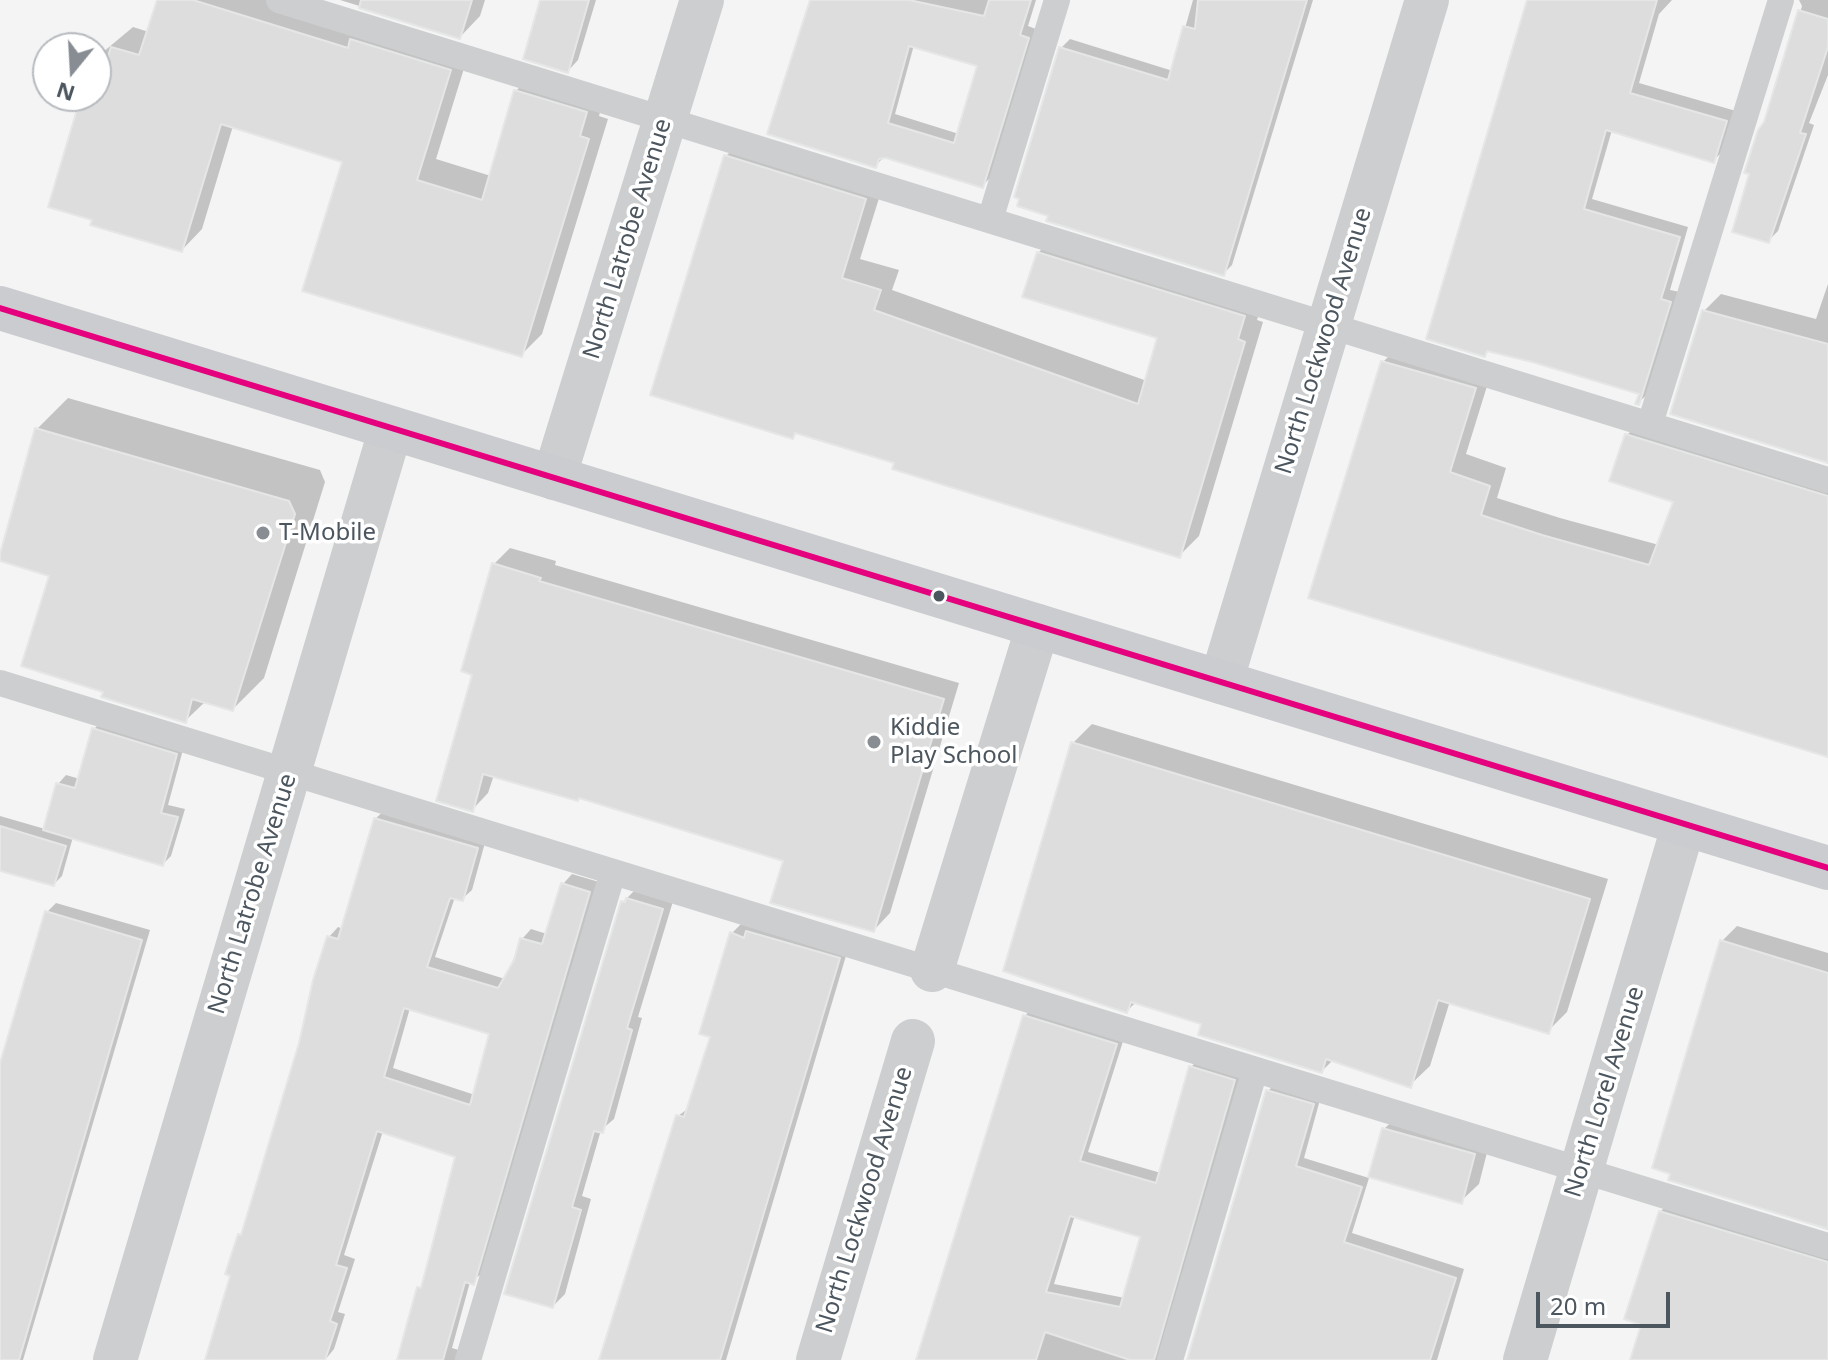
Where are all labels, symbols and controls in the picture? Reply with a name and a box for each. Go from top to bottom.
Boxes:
north arrow [32,32,112,112]
text: N [52,76,78,110]
street label: North Latrobe Avenue [578,115,678,363]
street label: North Lockwood Avenue [1270,204,1378,478]
place label: T-Mobile [279,519,376,547]
marker: T-Mobile [254,524,272,542]
unlabelled marker [931,588,947,604]
place label: Kiddie Play School [890,714,1017,770]
marker: Kiddie Play School [865,733,883,751]
street label: North Latrobe Avenue [203,770,303,1018]
street label: North Lorel Avenue [1559,983,1651,1201]
street label: North Lockwood Avenue [811,1063,919,1337]
scale bar [1540,1276,1674,1326]
text: 20 m [1550,1289,1606,1322]

